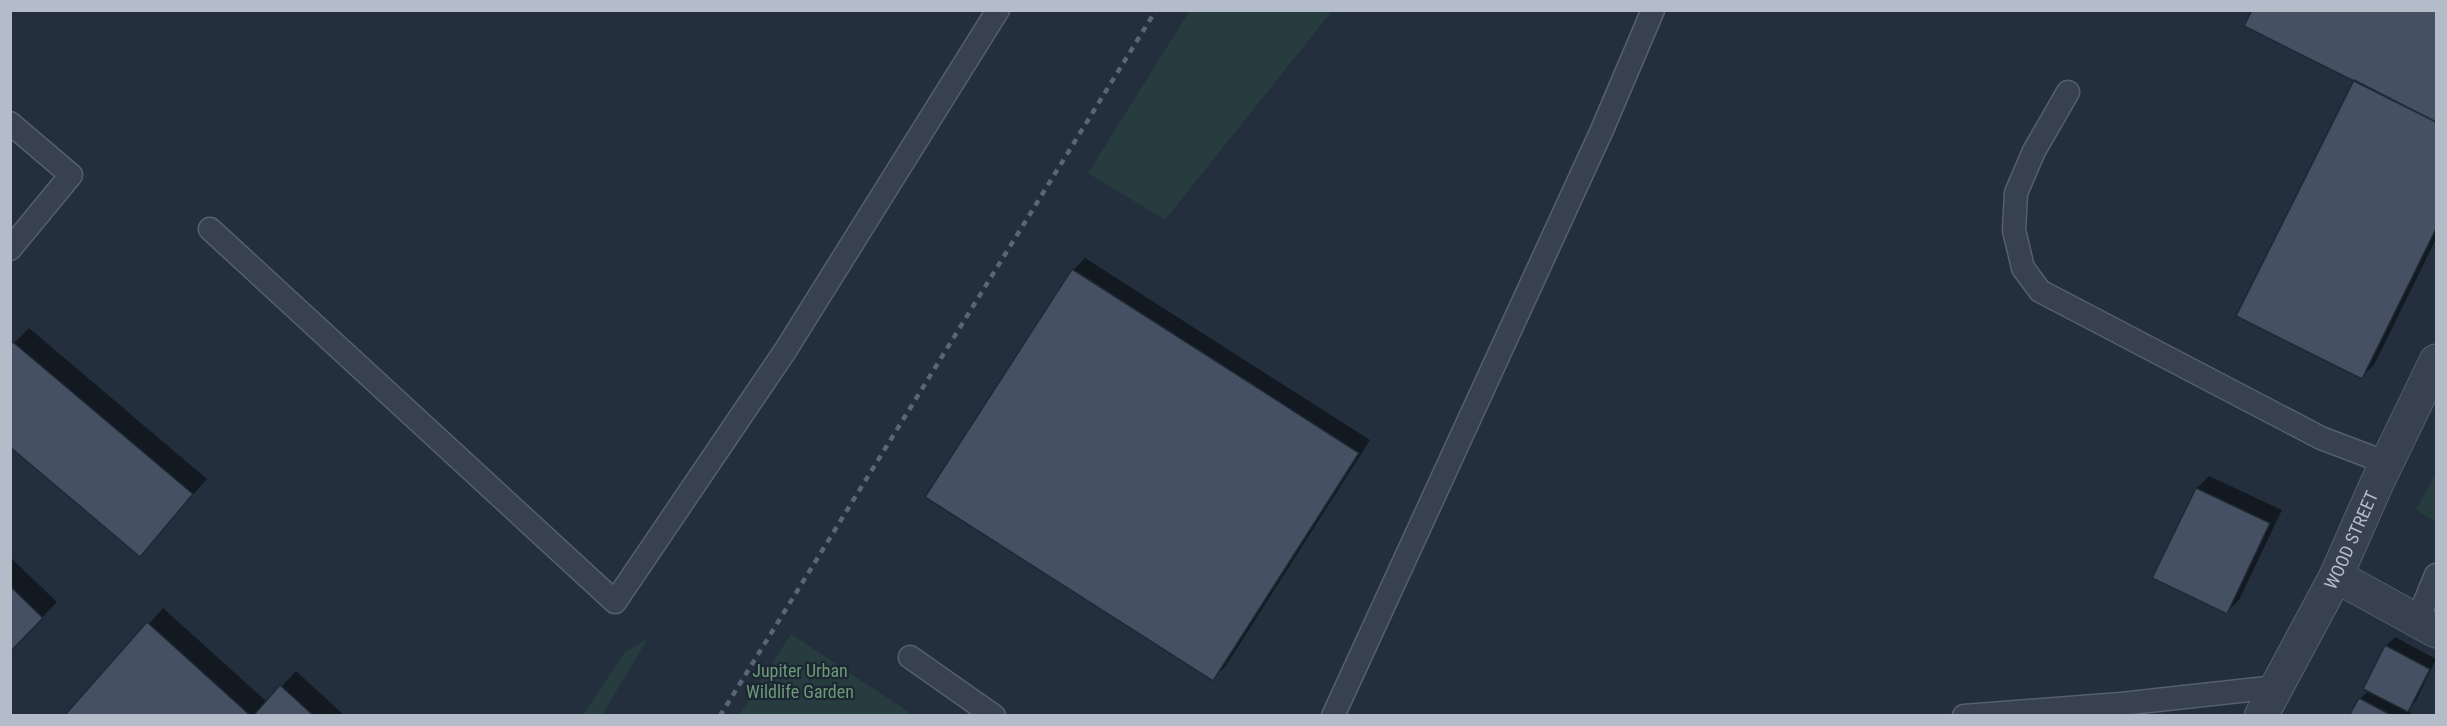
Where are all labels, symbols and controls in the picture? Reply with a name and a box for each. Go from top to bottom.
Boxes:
street label: WOOD STREET [2320,487,2382,593]
park label: Jupiter Urban Wildlife Garden [746,660,854,702]

